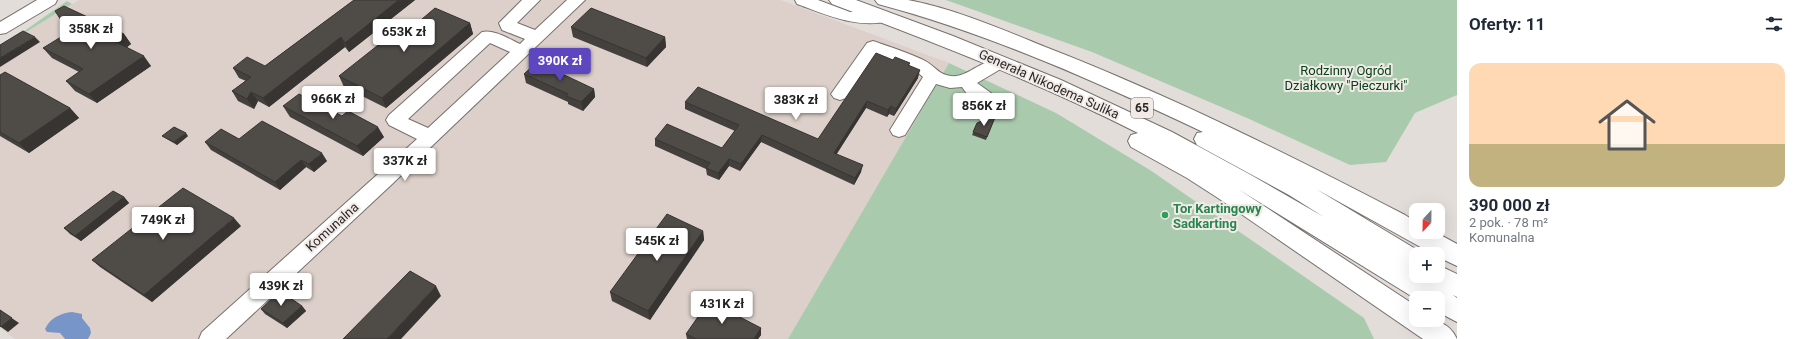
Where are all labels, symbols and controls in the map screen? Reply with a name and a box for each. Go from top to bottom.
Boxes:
icon: filters [1763,13,1785,35]
text: Oferty: 11 [1469,14,1545,34]
pin: 358K zł [54,16,128,50]
pin: 653K zł [367,19,441,53]
text: 358K zł [69,21,113,36]
text: 653K zł [382,24,426,39]
street label: Generała Nikodema Sulika [976,46,1122,122]
pin: 390K zł [523,48,597,82]
text: 390K zł [538,53,582,68]
park label: Rodzinny Ogród Działkowy "Pieczurki" [1284,63,1408,93]
pin: 966K zł [296,86,370,120]
pin: 383K zł [759,87,833,121]
icon: home [1591,89,1663,161]
text: 966K zł [311,91,355,106]
text: 383K zł [774,92,818,107]
pin: 856K zł [947,93,1021,127]
text: 856K zł [962,98,1006,113]
road number: 65 [1131,98,1153,118]
pin: 337K zł [368,148,442,182]
text: 337K zł [383,153,427,168]
text: 390 000 zł [1469,195,1550,215]
street label: Komunalna [303,199,361,255]
place label: Tor Kartingowy Sadkarting [1173,201,1262,231]
north arrow [1409,203,1445,239]
map controls [1409,203,1445,327]
pin: 749K zł [126,207,200,241]
marker: Tor Kartingowy Sadkarting [1160,210,1170,220]
text: 749K zł [141,212,185,227]
text: 2 pok. · 78 m² [1469,215,1548,230]
pin: 545K zł [620,228,694,262]
text: Komunalna [1469,230,1535,245]
text: 545K zł [635,233,679,248]
button: + [1409,247,1445,283]
pin: 439K zł [244,273,318,307]
text: 439K zł [259,278,303,293]
pin: 431K zł [685,291,759,325]
button: − [1409,291,1445,327]
text: 431K zł [700,296,744,311]

